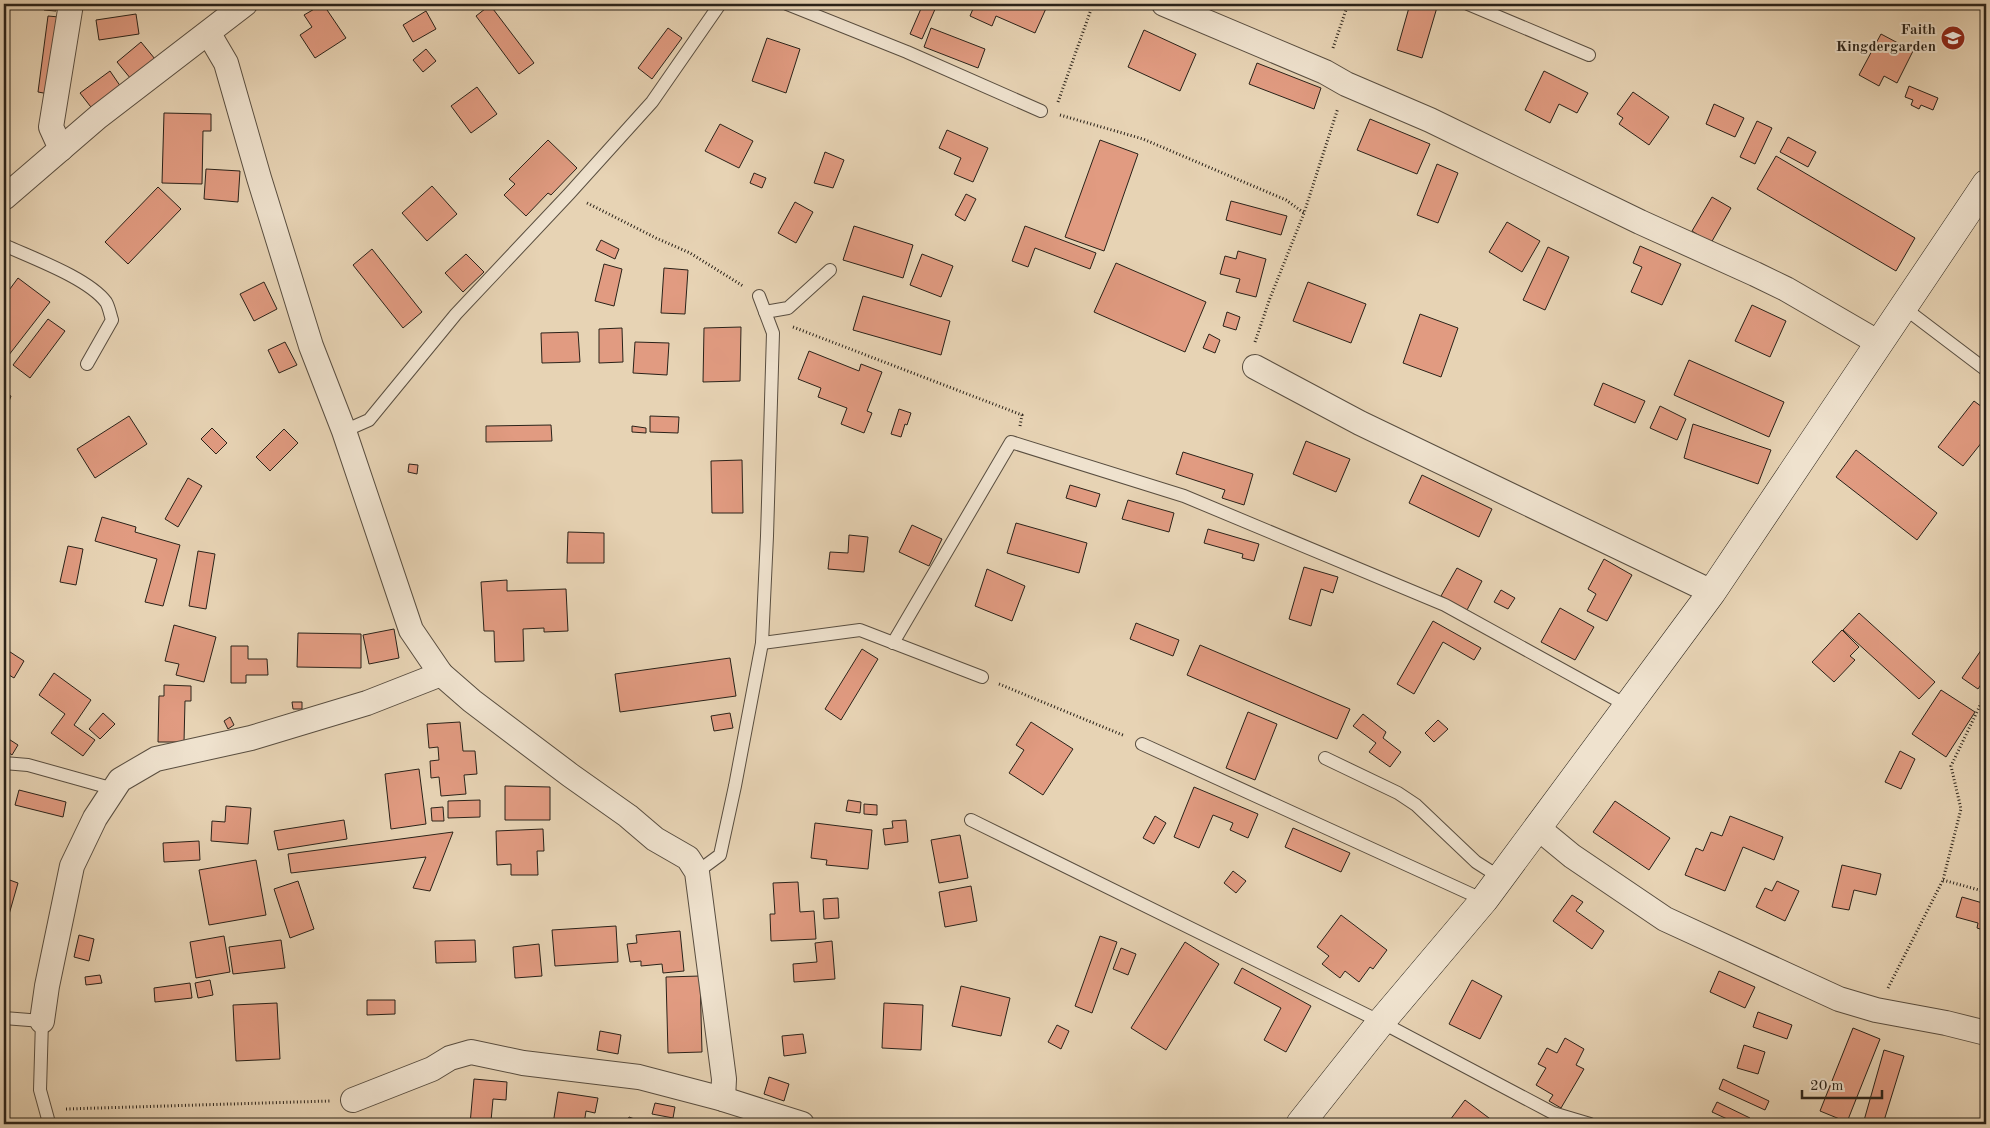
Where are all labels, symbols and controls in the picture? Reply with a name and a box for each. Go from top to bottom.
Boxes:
place label: Faith Kingdergarden [1836,23,1936,55]
school or university icon: Faith Kingdergarden [1940,25,1966,51]
scale bar [1802,1068,1882,1100]
text: 20 m [1810,1079,1844,1094]

